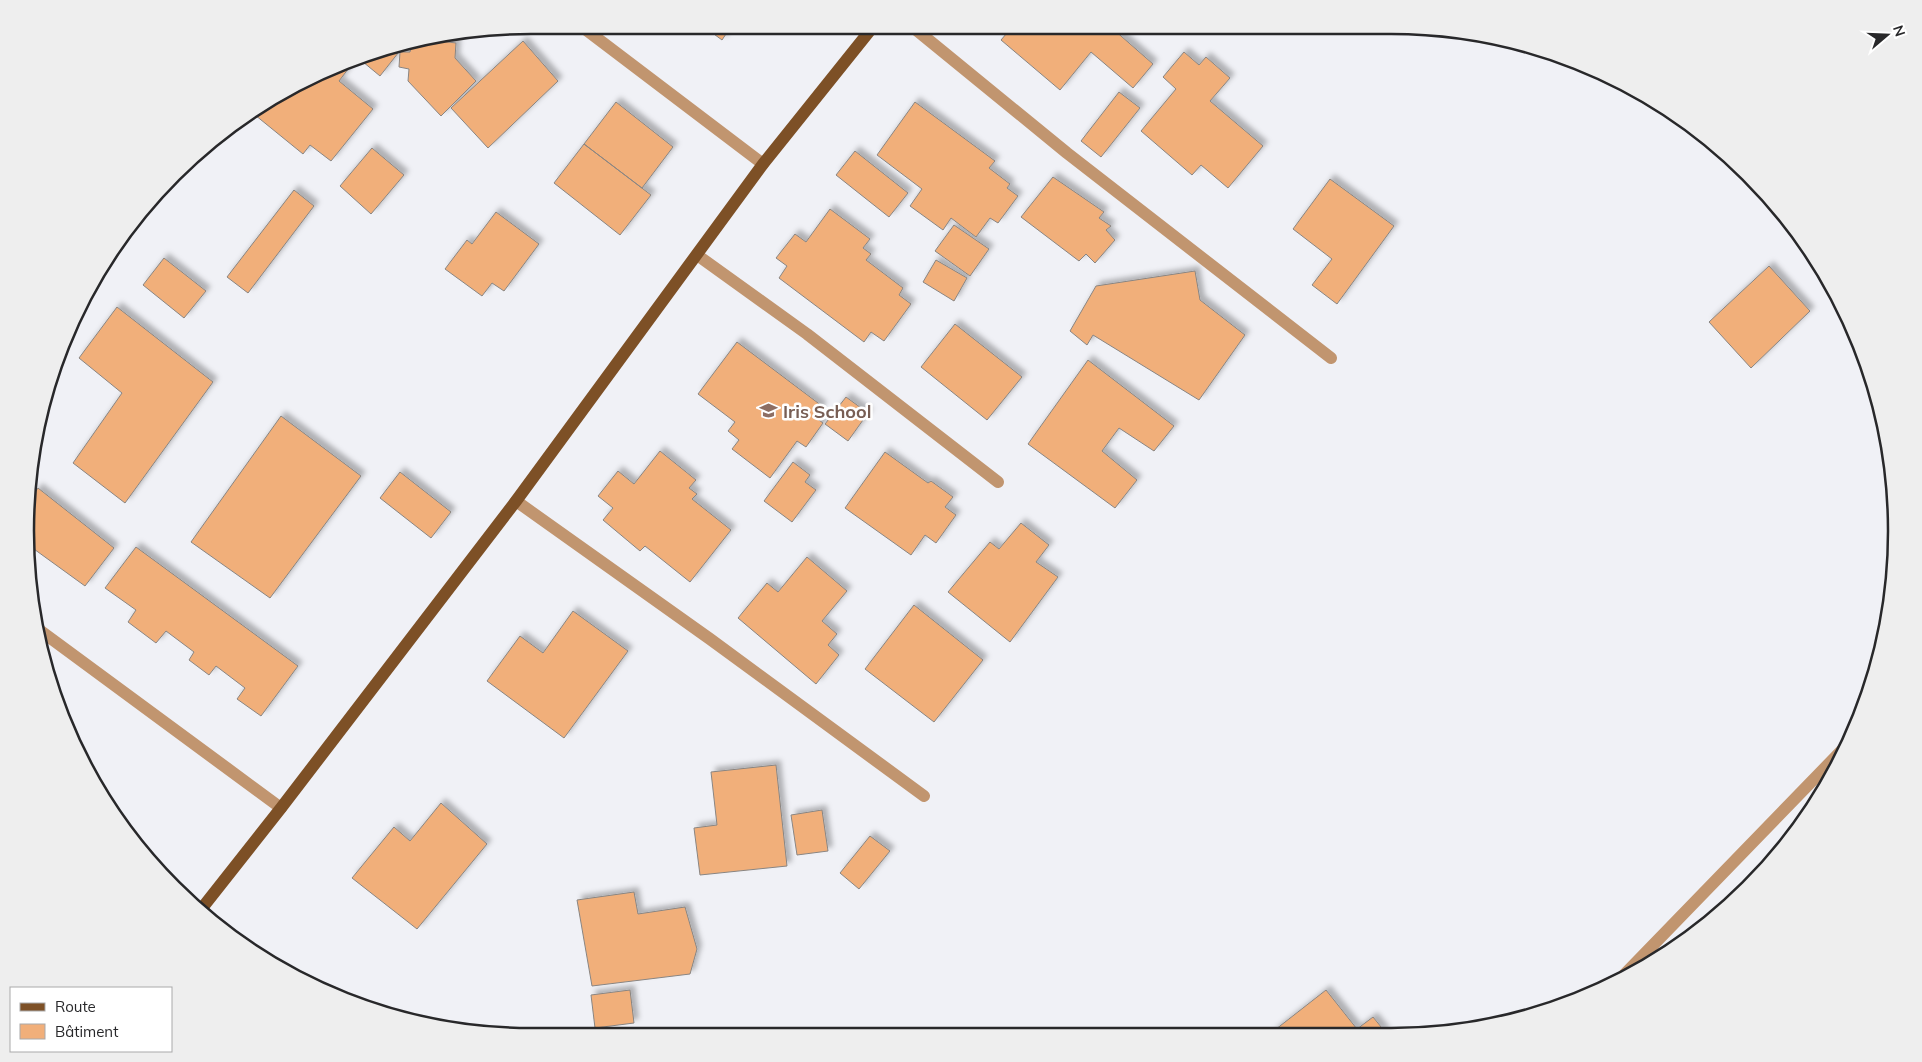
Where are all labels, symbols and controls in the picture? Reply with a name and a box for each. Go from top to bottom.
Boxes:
north arrow [1862,10,1912,60]
text: N [1889,23,1910,39]
place label: Iris School [783,400,871,423]
school or university icon: Iris School [759,401,779,421]
legend [10,987,172,1052]
text: Route [55,997,96,1016]
text: Bâtiment [55,1022,118,1041]

